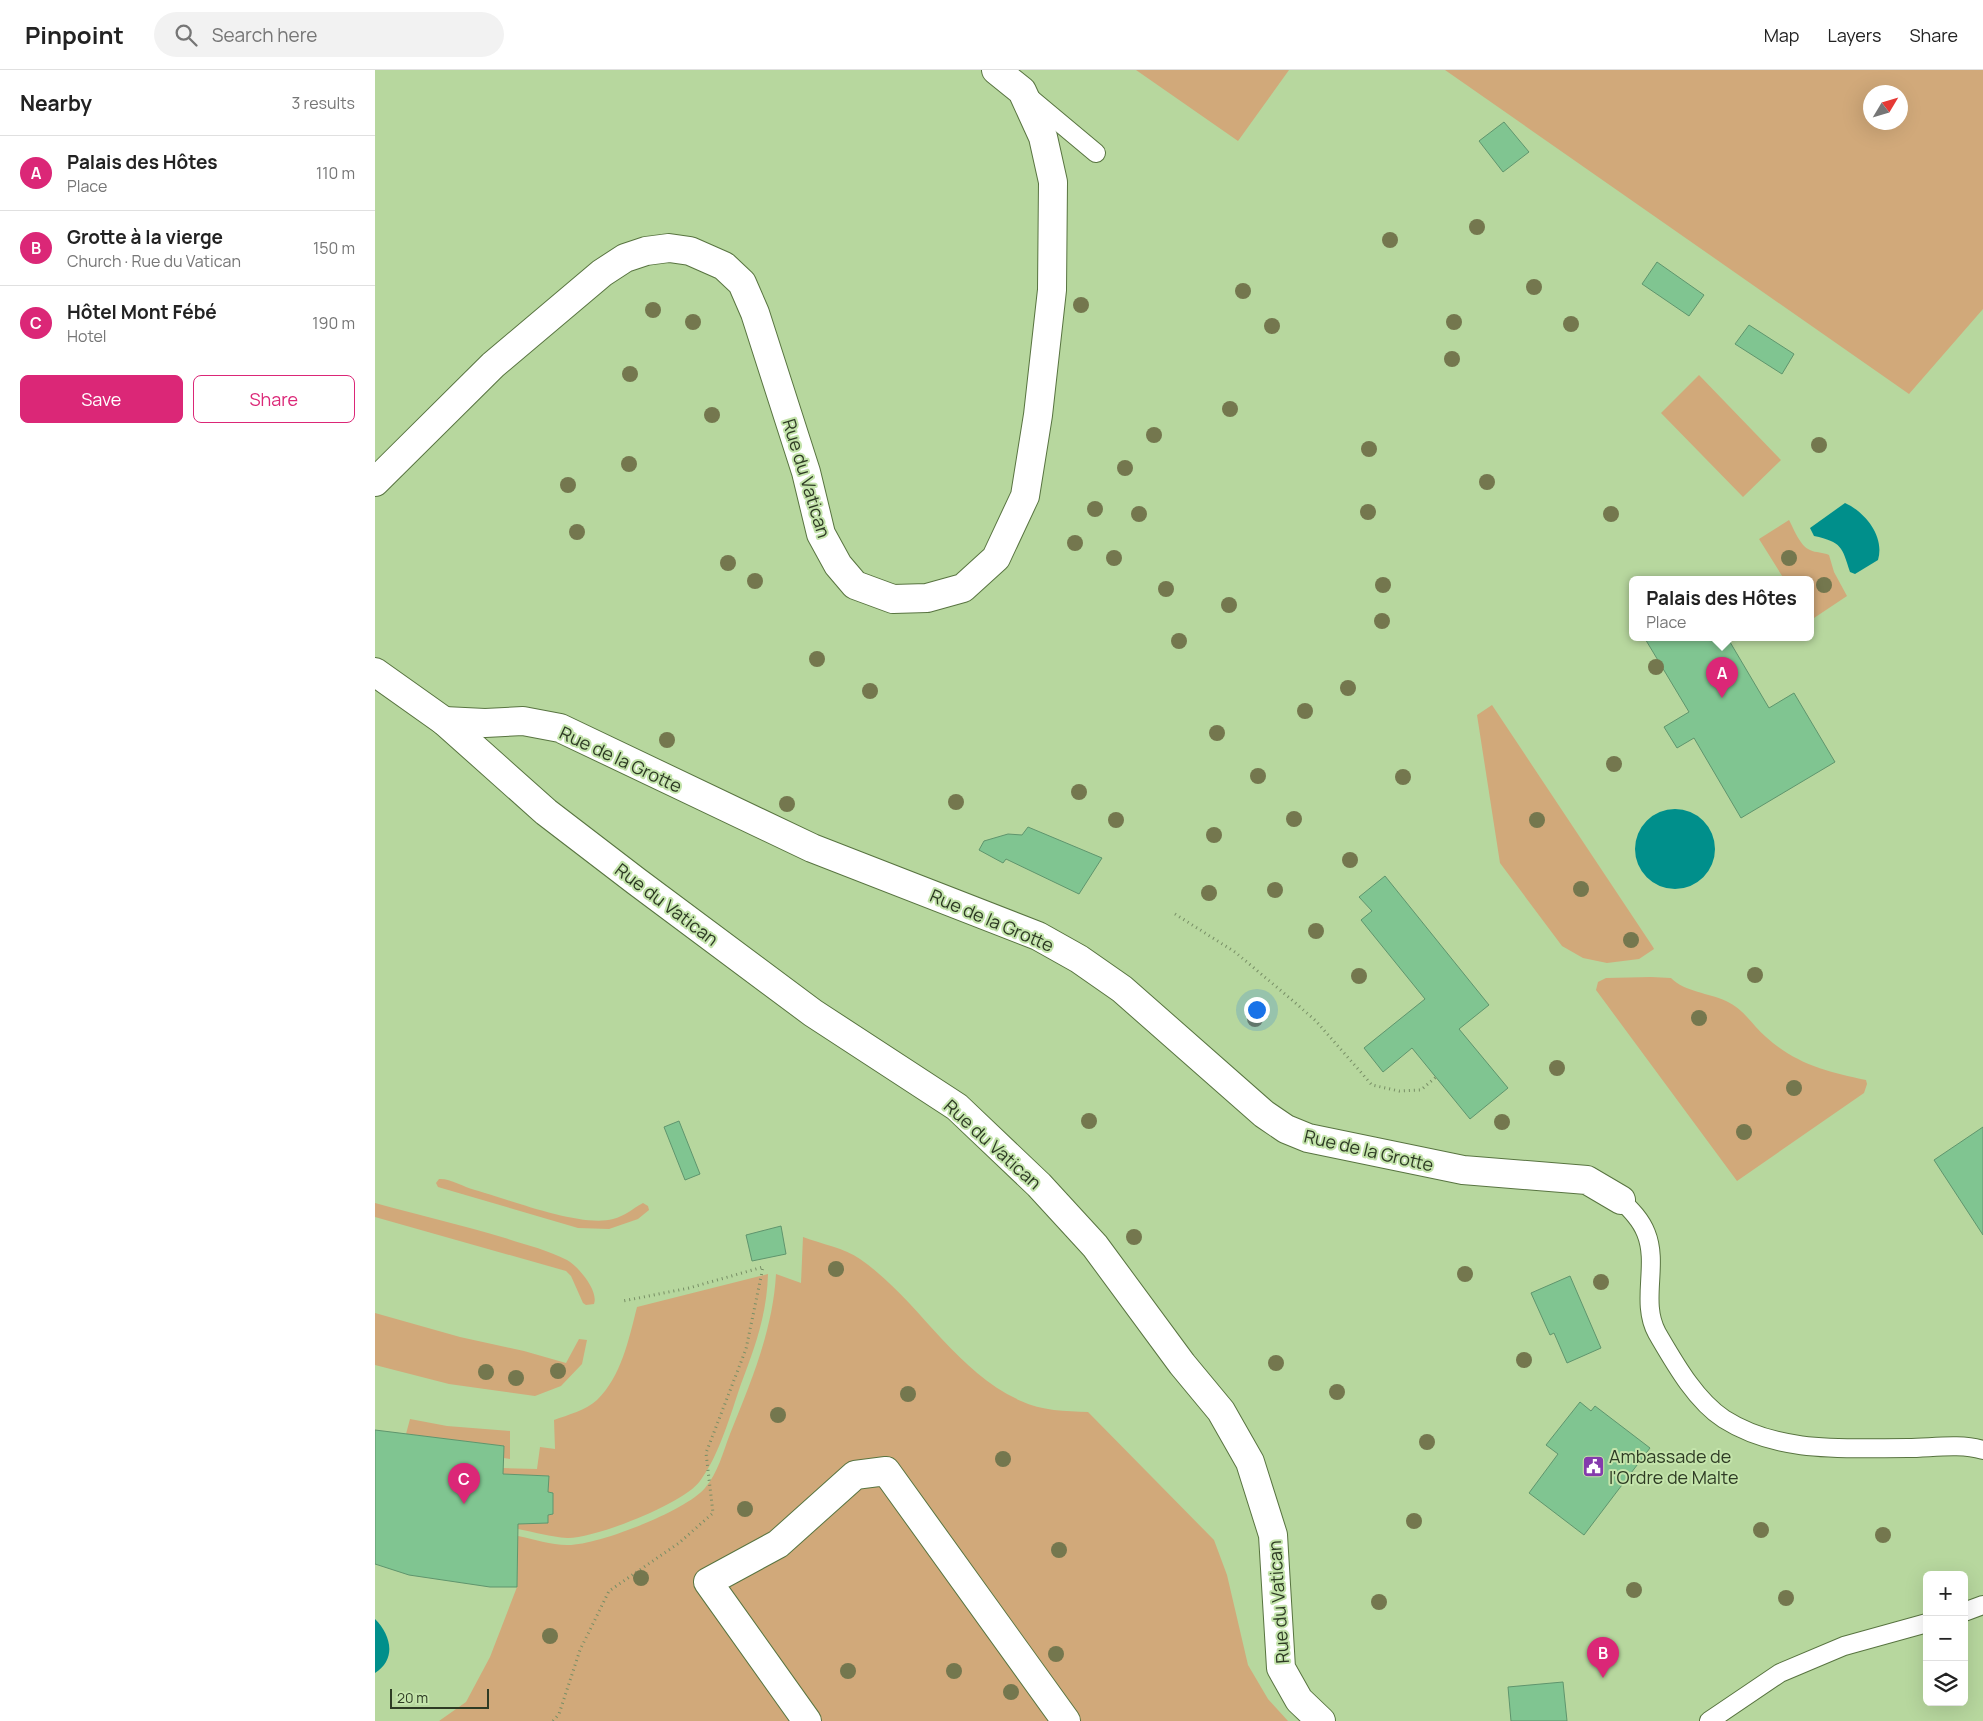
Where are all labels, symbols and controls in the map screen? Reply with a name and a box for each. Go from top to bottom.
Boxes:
search box [154,12,504,57]
text: Pinpoint [25,18,124,51]
icon: search [172,21,200,49]
text: Search here [212,22,317,48]
text: Map [1764,23,1799,47]
text: Layers [1827,23,1881,47]
text: Share [1909,23,1958,47]
north arrow [1863,85,1908,130]
text: Nearby [20,89,92,117]
text: 3 results [292,92,355,114]
text: Palais des Hôtes [67,149,218,175]
text: A [31,162,41,184]
text: 110 m [316,162,355,184]
text: Place [67,175,107,197]
text: Grotte à la vierge [67,224,223,250]
text: B [31,237,41,259]
text: 150 m [313,237,355,259]
text: Church · Rue du Vatican [67,250,241,272]
text: Hôtel Mont Fébé [67,299,217,325]
text: C [30,312,42,334]
text: 190 m [312,312,355,334]
text: Hotel [67,325,107,347]
button: Save [20,375,183,423]
button: Share [193,375,355,423]
street label: Rue du Vatican [778,416,836,540]
popup [1629,576,1814,641]
text: Palais des Hôtes [1646,585,1797,611]
text: Place [1646,611,1686,633]
pin: A [1706,657,1738,698]
street label: Rue de la Grotte [556,720,686,798]
street label: Rue du Vatican [611,857,723,951]
street label: Rue de la Grotte [926,883,1058,957]
your location [1244,997,1270,1023]
street label: Rue du Vatican [939,1094,1047,1194]
street label: Rue de la Grotte [1302,1123,1436,1177]
place label: Ambassade de l'Ordre de Malte [1609,1444,1738,1489]
public building icon: Ambassade de l'Ordre de Malte [1581,1454,1605,1478]
pin: C [448,1463,480,1504]
street label: Rue du Vatican [1262,1540,1294,1664]
map controls [1923,1571,1968,1706]
button: + [1923,1571,1968,1616]
button: − [1923,1616,1968,1661]
pin: B [1587,1637,1619,1678]
button: layers [1923,1661,1968,1706]
scale bar [390,1686,489,1709]
text: 20 m [397,1688,428,1707]

